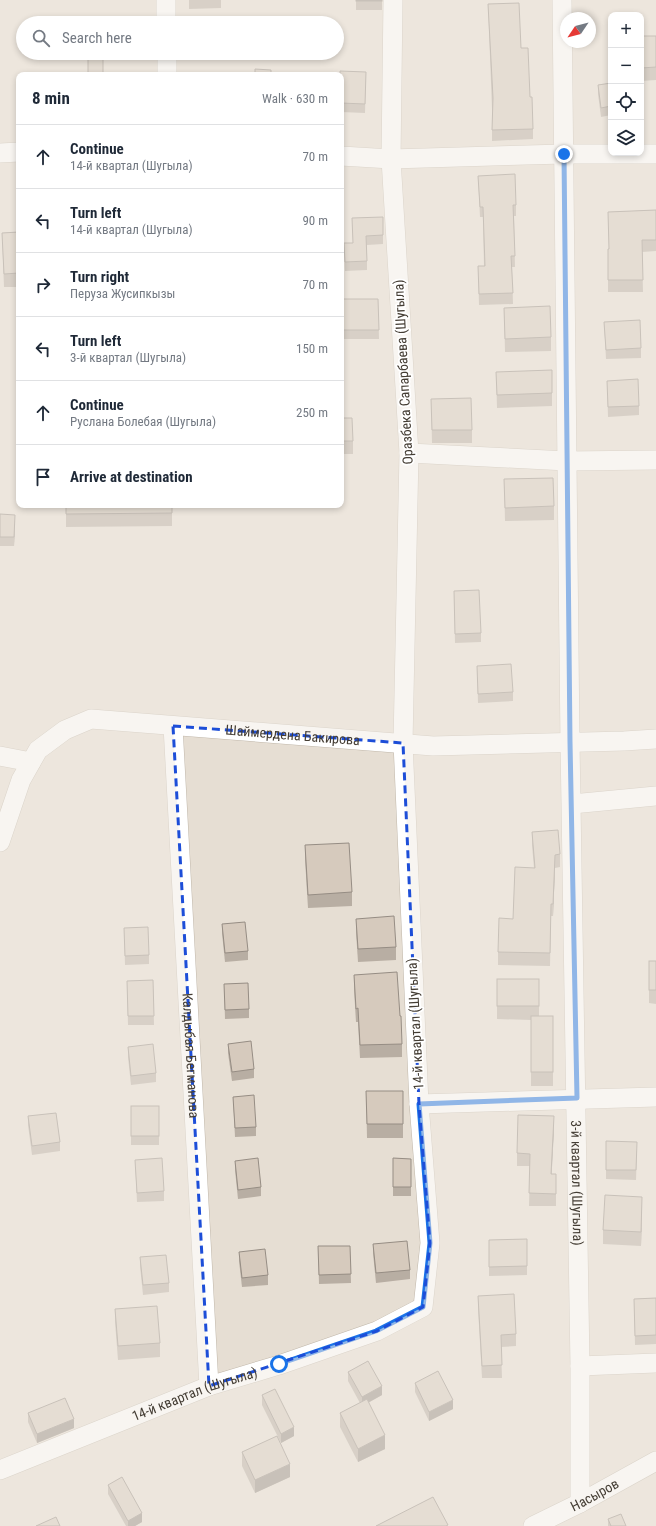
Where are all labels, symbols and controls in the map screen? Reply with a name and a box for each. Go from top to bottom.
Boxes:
north arrow [560,12,596,48]
map controls [608,12,644,156]
button: + [608,12,644,48]
search box [16,16,344,60]
icon: search [30,27,52,49]
text: Search here [62,29,132,47]
button: − [608,48,644,84]
button: locate [608,84,644,120]
text: 8 min [32,88,70,108]
text: Walk · 630 m [262,91,328,106]
button: layers [608,120,644,156]
text: Continue [70,140,124,158]
route end [555,145,573,163]
icon: ahead [32,146,54,168]
text: 70 m [302,149,328,164]
text: 14-й квартал (Шугыла) [70,158,193,173]
text: Turn left [70,204,121,222]
icon: left [32,210,54,232]
text: 90 m [302,213,328,228]
text: 14-й квартал (Шугыла) [70,222,193,237]
text: Turn right [70,268,129,286]
icon: right [32,274,54,296]
text: 70 m [302,277,328,292]
street label: Оразбека Сапарбаева (Шугыла) [390,279,417,465]
text: Перуза Жусипкызы [70,286,175,301]
text: Turn left [70,332,121,350]
icon: left [32,338,54,360]
text: 150 m [296,341,328,356]
text: 3-й квартал (Шугыла) [70,350,186,365]
text: Continue [70,396,124,414]
icon: ahead [32,402,54,424]
text: 250 m [296,405,328,420]
text: Руслана Болебая (Шугыла) [70,414,216,429]
icon: arrive [32,466,54,488]
text: Arrive at destination [70,468,193,486]
street label: Шаймердена Бакирова [225,722,360,748]
street label: 14-й квартал (Шугыла) [404,958,427,1090]
street label: Калдыбая Бегманова [180,992,202,1119]
street label: 3-й квартал (Шугыла) [568,1120,586,1246]
route start [270,1355,288,1373]
street label: 14-й квартал (Шугыла) [130,1364,259,1424]
street label: Насыров [568,1475,621,1514]

